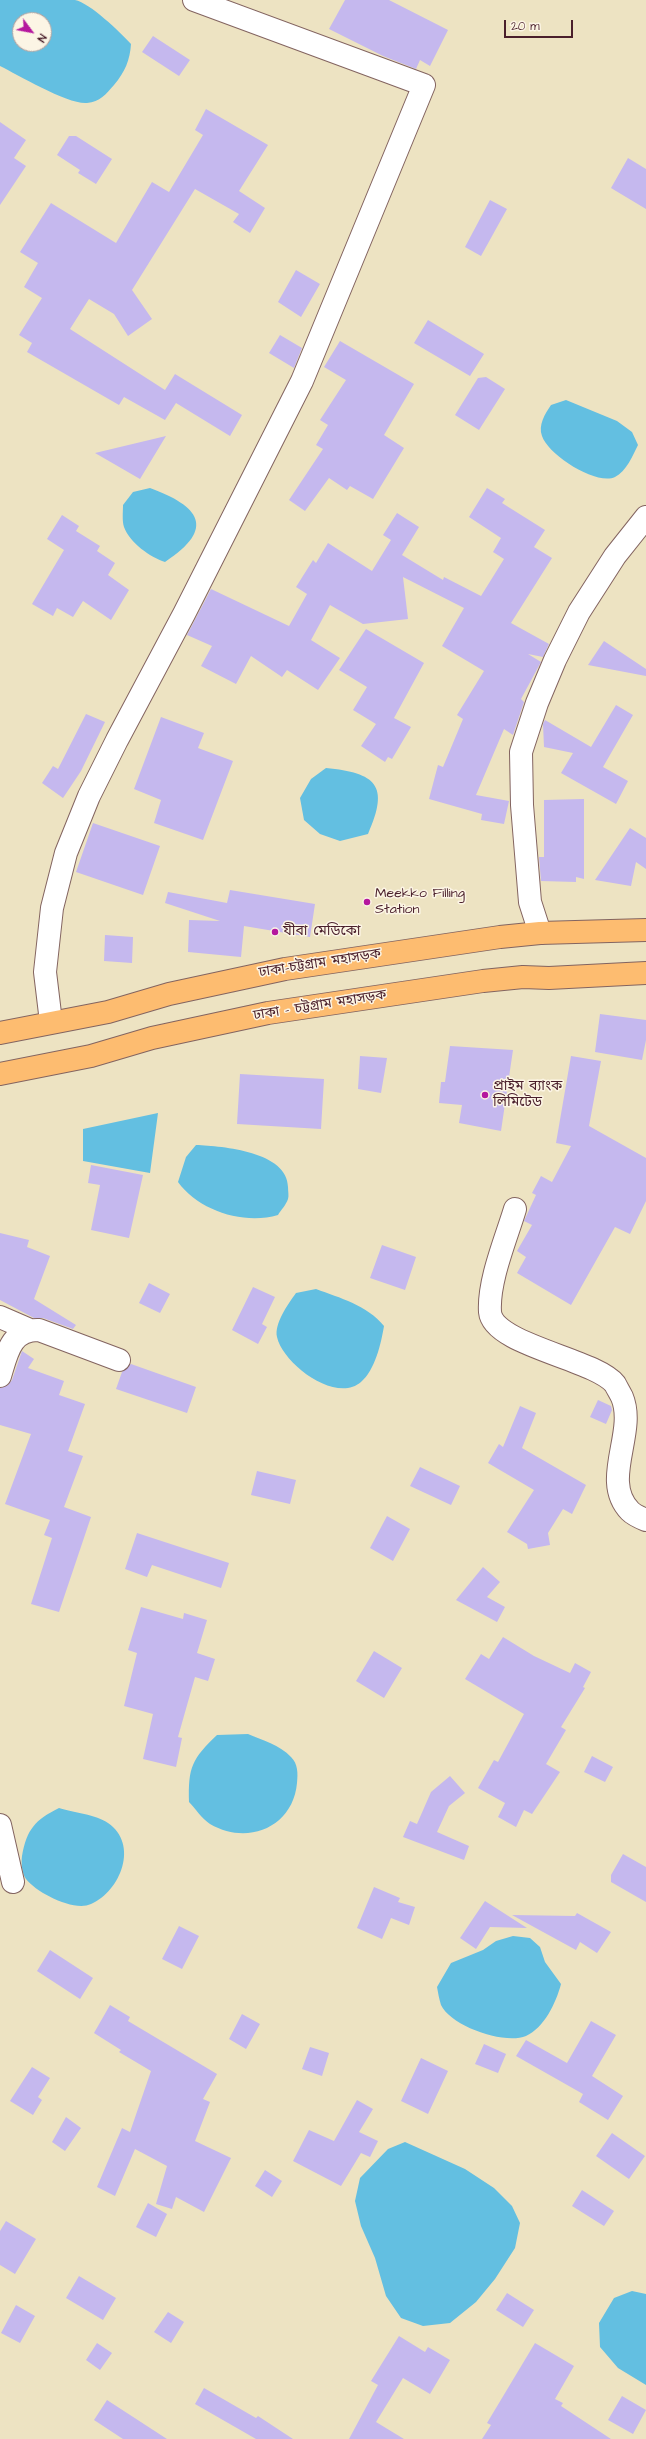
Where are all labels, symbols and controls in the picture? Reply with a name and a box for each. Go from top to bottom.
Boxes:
north arrow [12,12,52,52]
scale bar [506,12,575,38]
text: 20 m [511,18,540,35]
text: N [34,31,50,45]
place label: Meekko Filling Station [375,886,465,918]
marker: Meekko Filling Station [362,897,372,907]
place label: যীবা মেডিকো [283,924,361,940]
marker: যীবা মেডিকো [270,927,280,937]
street label: ঢাকা-চট্টগ্রাম মহাসড়ক [258,946,382,982]
street label: ঢাকা - চট্টগ্রাম মহাসড়ক [252,987,388,1025]
place label: প্রাইম ব্যাংক লিমিটেড [493,1079,562,1112]
marker: প্রাইম ব্যাংক লিমিটেড [480,1090,490,1100]

